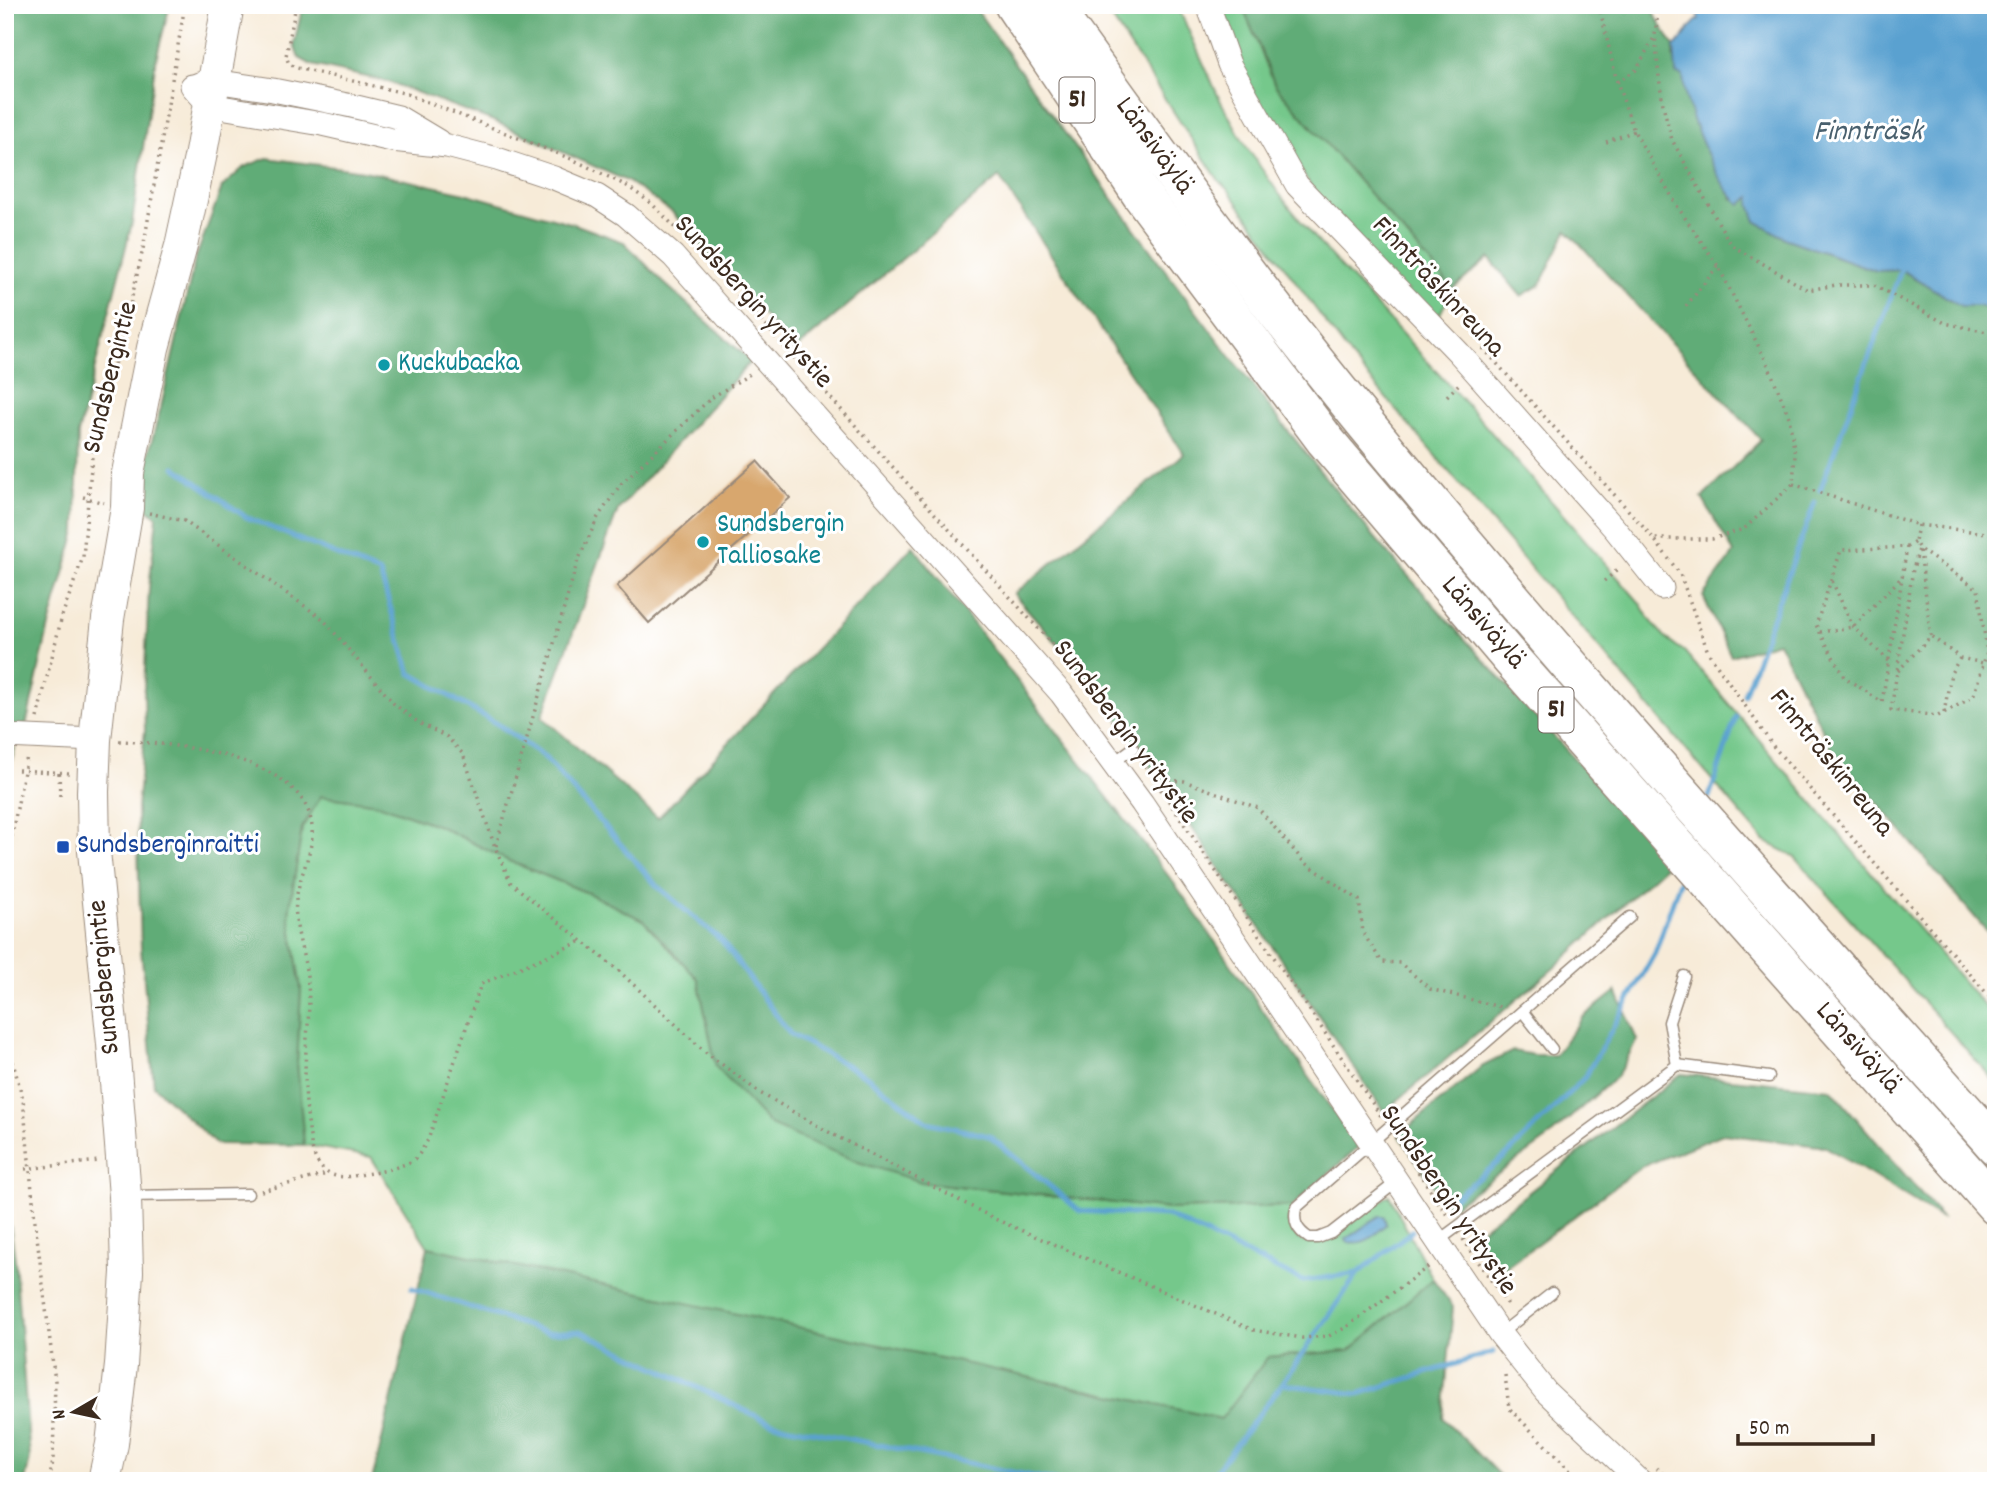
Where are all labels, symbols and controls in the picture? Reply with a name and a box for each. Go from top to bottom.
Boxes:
road number: 51 [1060,78,1094,122]
street label: Länsiväylä [1104,90,1202,204]
water label: Finnträsk [1814,112,1925,155]
street label: Sundsbergin yritystie [663,207,841,399]
street label: Finnträskinreuna [1361,208,1514,368]
street label: Sundsbergintie [74,298,150,458]
place label: Kuckubacka [398,345,520,385]
marker: Kuckubacka [376,357,392,373]
place label: Sundsbergin Talliosake [717,506,844,578]
marker: Sundsbergin Talliosake [695,534,711,550]
street label: Länsiväylä [1430,568,1534,680]
street label: Sundsbergin yritystie [1041,632,1207,834]
street label: Finnträskinreuna [1758,681,1903,847]
road number: 51 [1538,688,1574,732]
place label: Sundsberginraitti [77,827,259,867]
marker: Sundsberginraitti [55,839,71,855]
street label: Sundsbergintie [79,898,133,1056]
street label: Länsiväylä [1804,994,1910,1104]
street label: Sundsbergin yritystie [1368,1098,1526,1304]
north arrow [38,1378,108,1448]
scale bar [1738,1402,1873,1446]
text: N [47,1407,75,1421]
text: 50 m [1749,1415,1789,1445]

